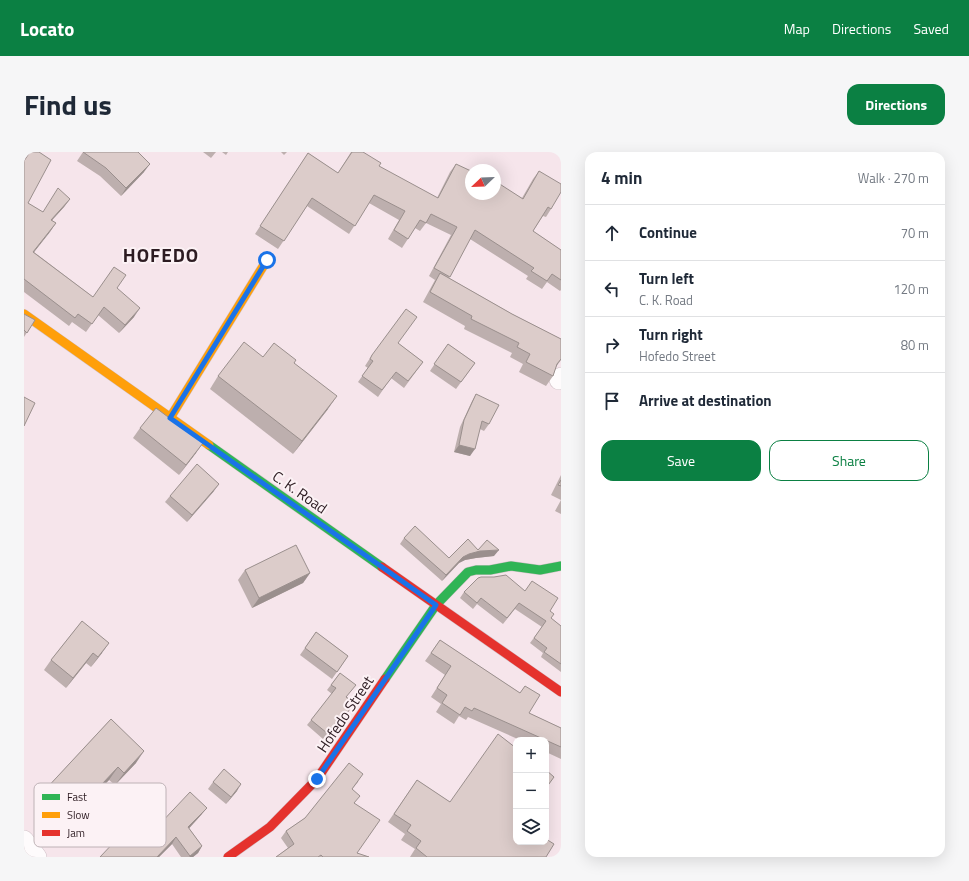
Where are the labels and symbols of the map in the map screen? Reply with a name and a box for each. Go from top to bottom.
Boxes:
north arrow [465,164,501,200]
district label: HOFEDO [123,240,199,269]
route start [258,251,276,269]
street label: C. K. Road [268,465,332,519]
street label: Hofedo Street [311,670,380,757]
route end [308,770,326,788]
legend [34,783,166,847]
text: Fast [67,789,87,805]
text: Slow [67,807,90,823]
text: Jam [67,825,85,841]

